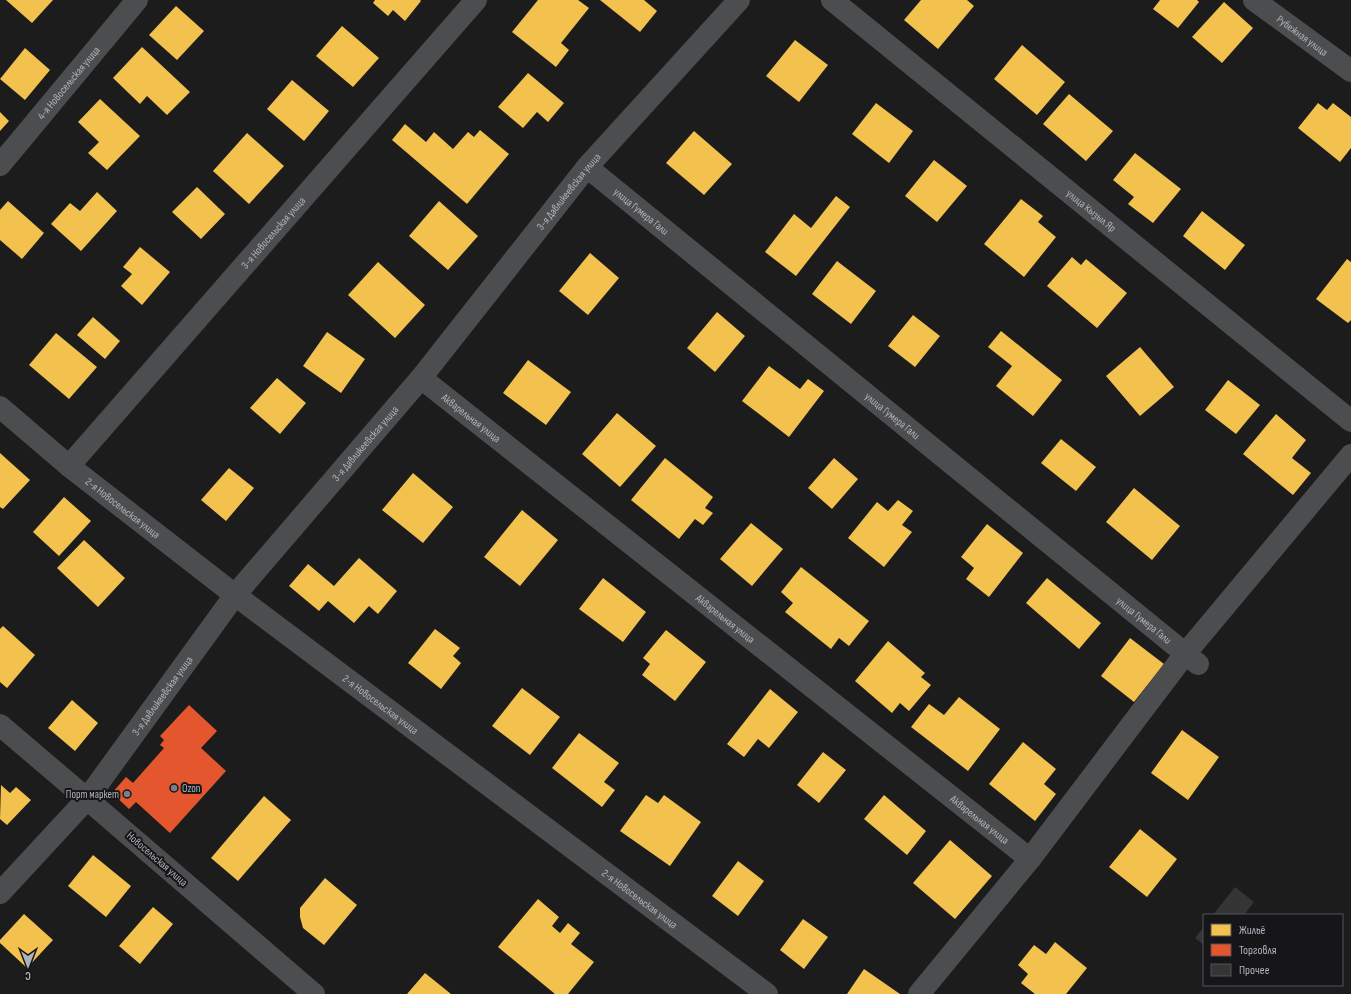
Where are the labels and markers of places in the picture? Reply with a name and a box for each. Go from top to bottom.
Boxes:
place label: Ozon [182,782,201,795]
marker: Ozon [169,783,179,793]
place label: Порт маркет [66,788,119,801]
marker: Порт маркет [122,789,132,799]

